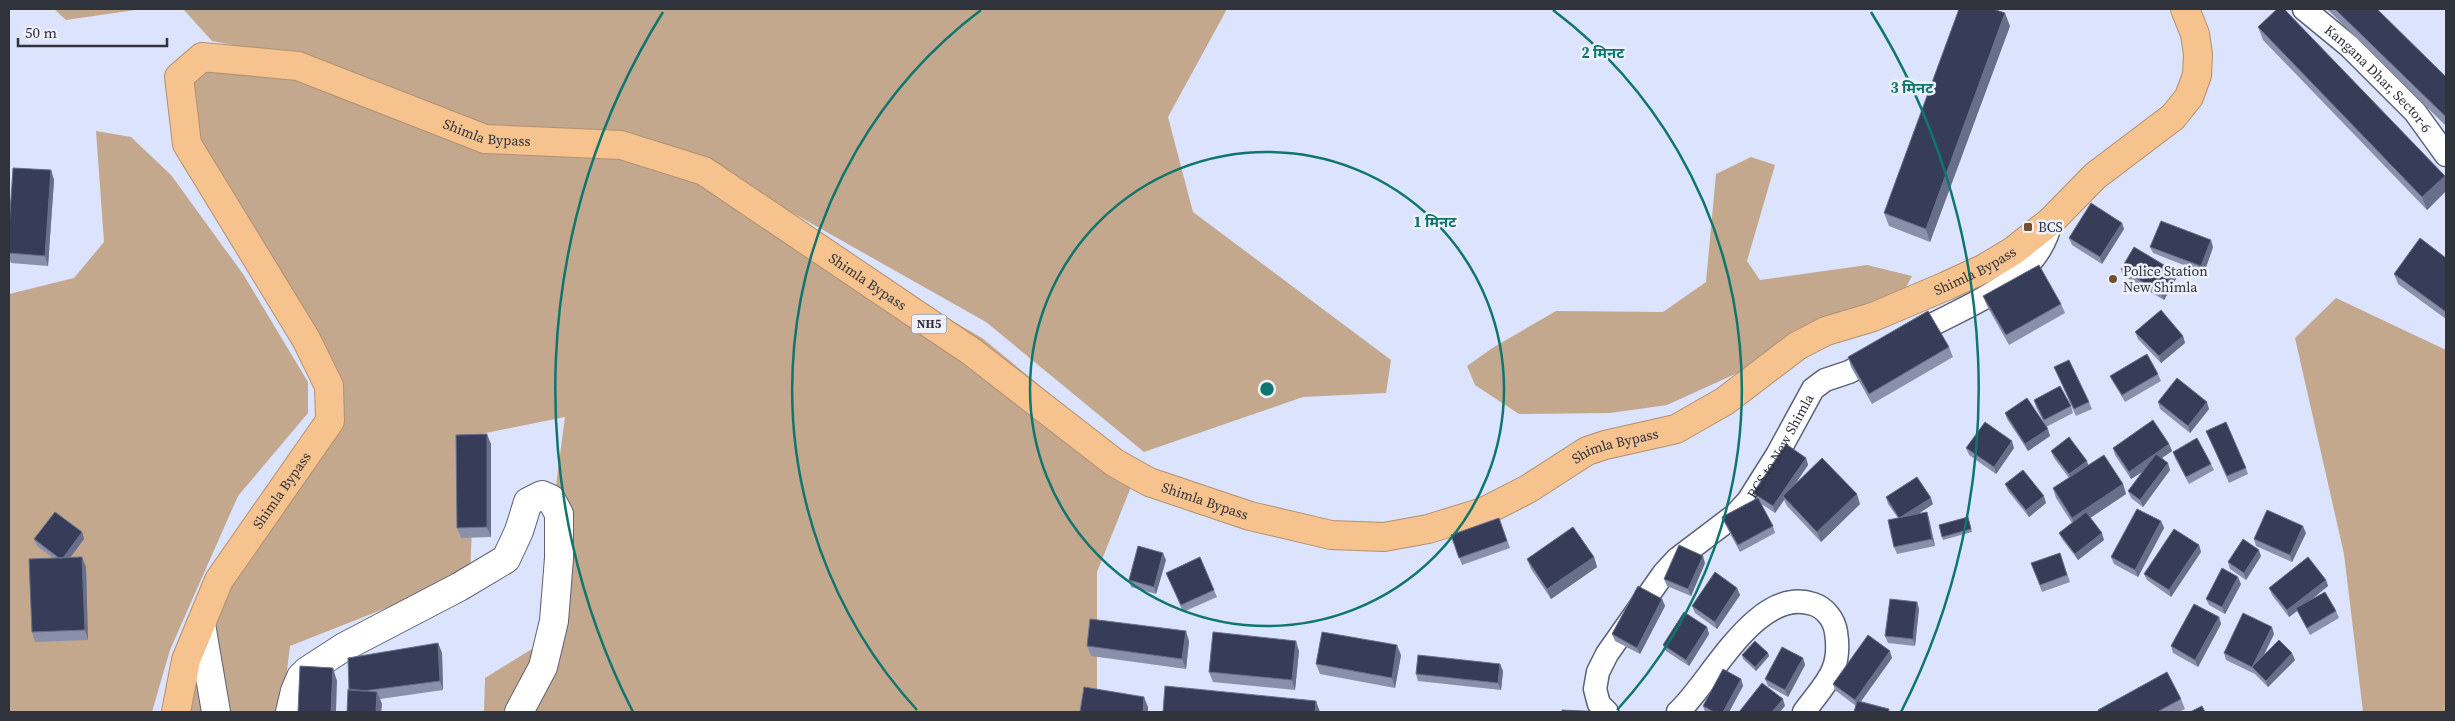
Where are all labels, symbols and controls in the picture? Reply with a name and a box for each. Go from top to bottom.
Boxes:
scale bar [18,15,166,47]
street label: Kangana Dhar, Sector-6 [2320,20,2437,137]
text: 50 m [25,22,57,43]
text: 2 मिनट [1582,42,1625,63]
text: 3 मिनट [1891,77,1934,98]
street label: Shimla Bypass [440,114,531,151]
text: 1 मिनट [1414,211,1457,232]
place label: BCS [2038,217,2063,237]
marker: BCS [2022,221,2034,233]
street label: Shimla Bypass [1931,241,2020,300]
street label: Shimla Bypass [825,248,911,315]
place label: Police Station New Shimla [2123,261,2208,297]
marker: Police Station New Shimla [2107,273,2119,285]
road number: NH5 [912,314,946,334]
centre of rings [1258,380,1276,398]
street label: BCS to New Shimla [1742,389,1819,502]
street label: Shimla Bypass [1568,423,1660,468]
street label: Shimla Bypass [248,448,316,533]
street label: Shimla Bypass [1159,477,1251,525]

